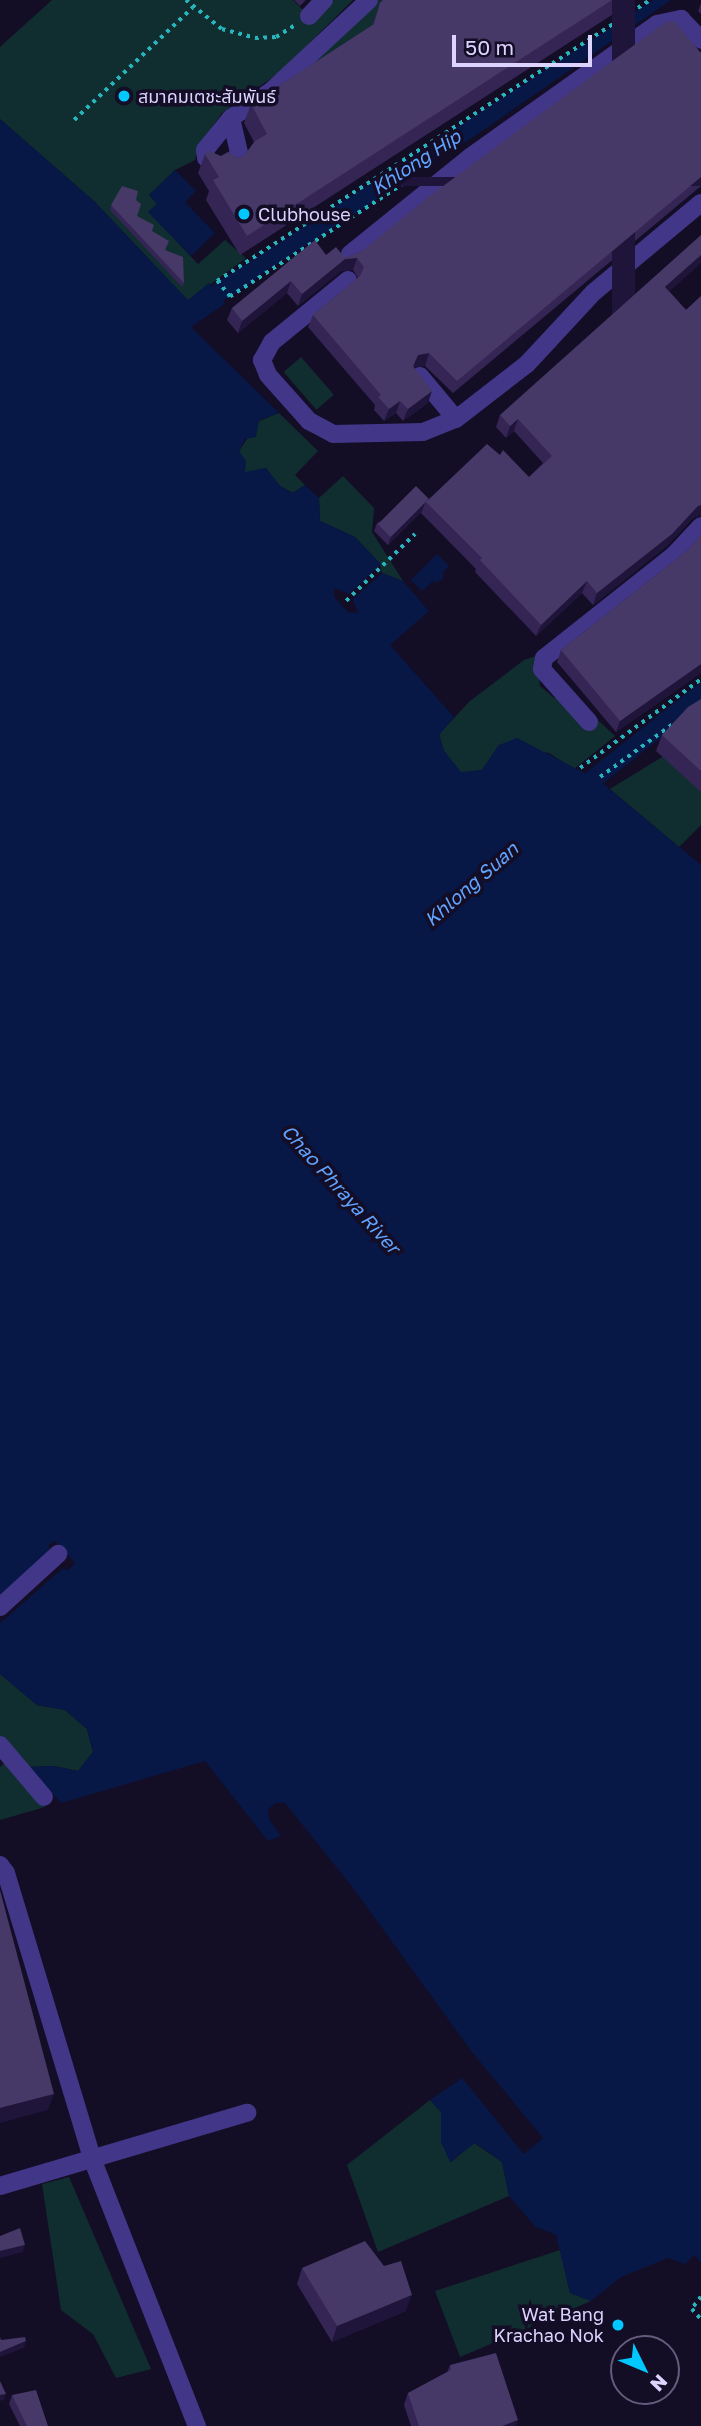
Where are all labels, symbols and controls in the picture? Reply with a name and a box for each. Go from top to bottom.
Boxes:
scale bar [456,21,596,65]
text: 50 m [465,34,514,60]
place label: สมาคมเตชะสัมพันธ์ [138,85,276,107]
marker: สมาคมเตชะสัมพันธ์ [116,88,132,104]
water label: Khlong Hip [367,125,465,199]
place label: Clubhouse [258,203,351,225]
marker: Clubhouse [236,206,252,222]
water label: Khlong Suan [420,837,522,931]
water label: Chao Phraya River [277,1120,405,1258]
place label: Wat Bang Krachao Nok [494,2304,604,2346]
marker: Wat Bang Krachao Nok [610,2317,626,2333]
north arrow [610,2335,680,2405]
text: N [646,2370,673,2396]

